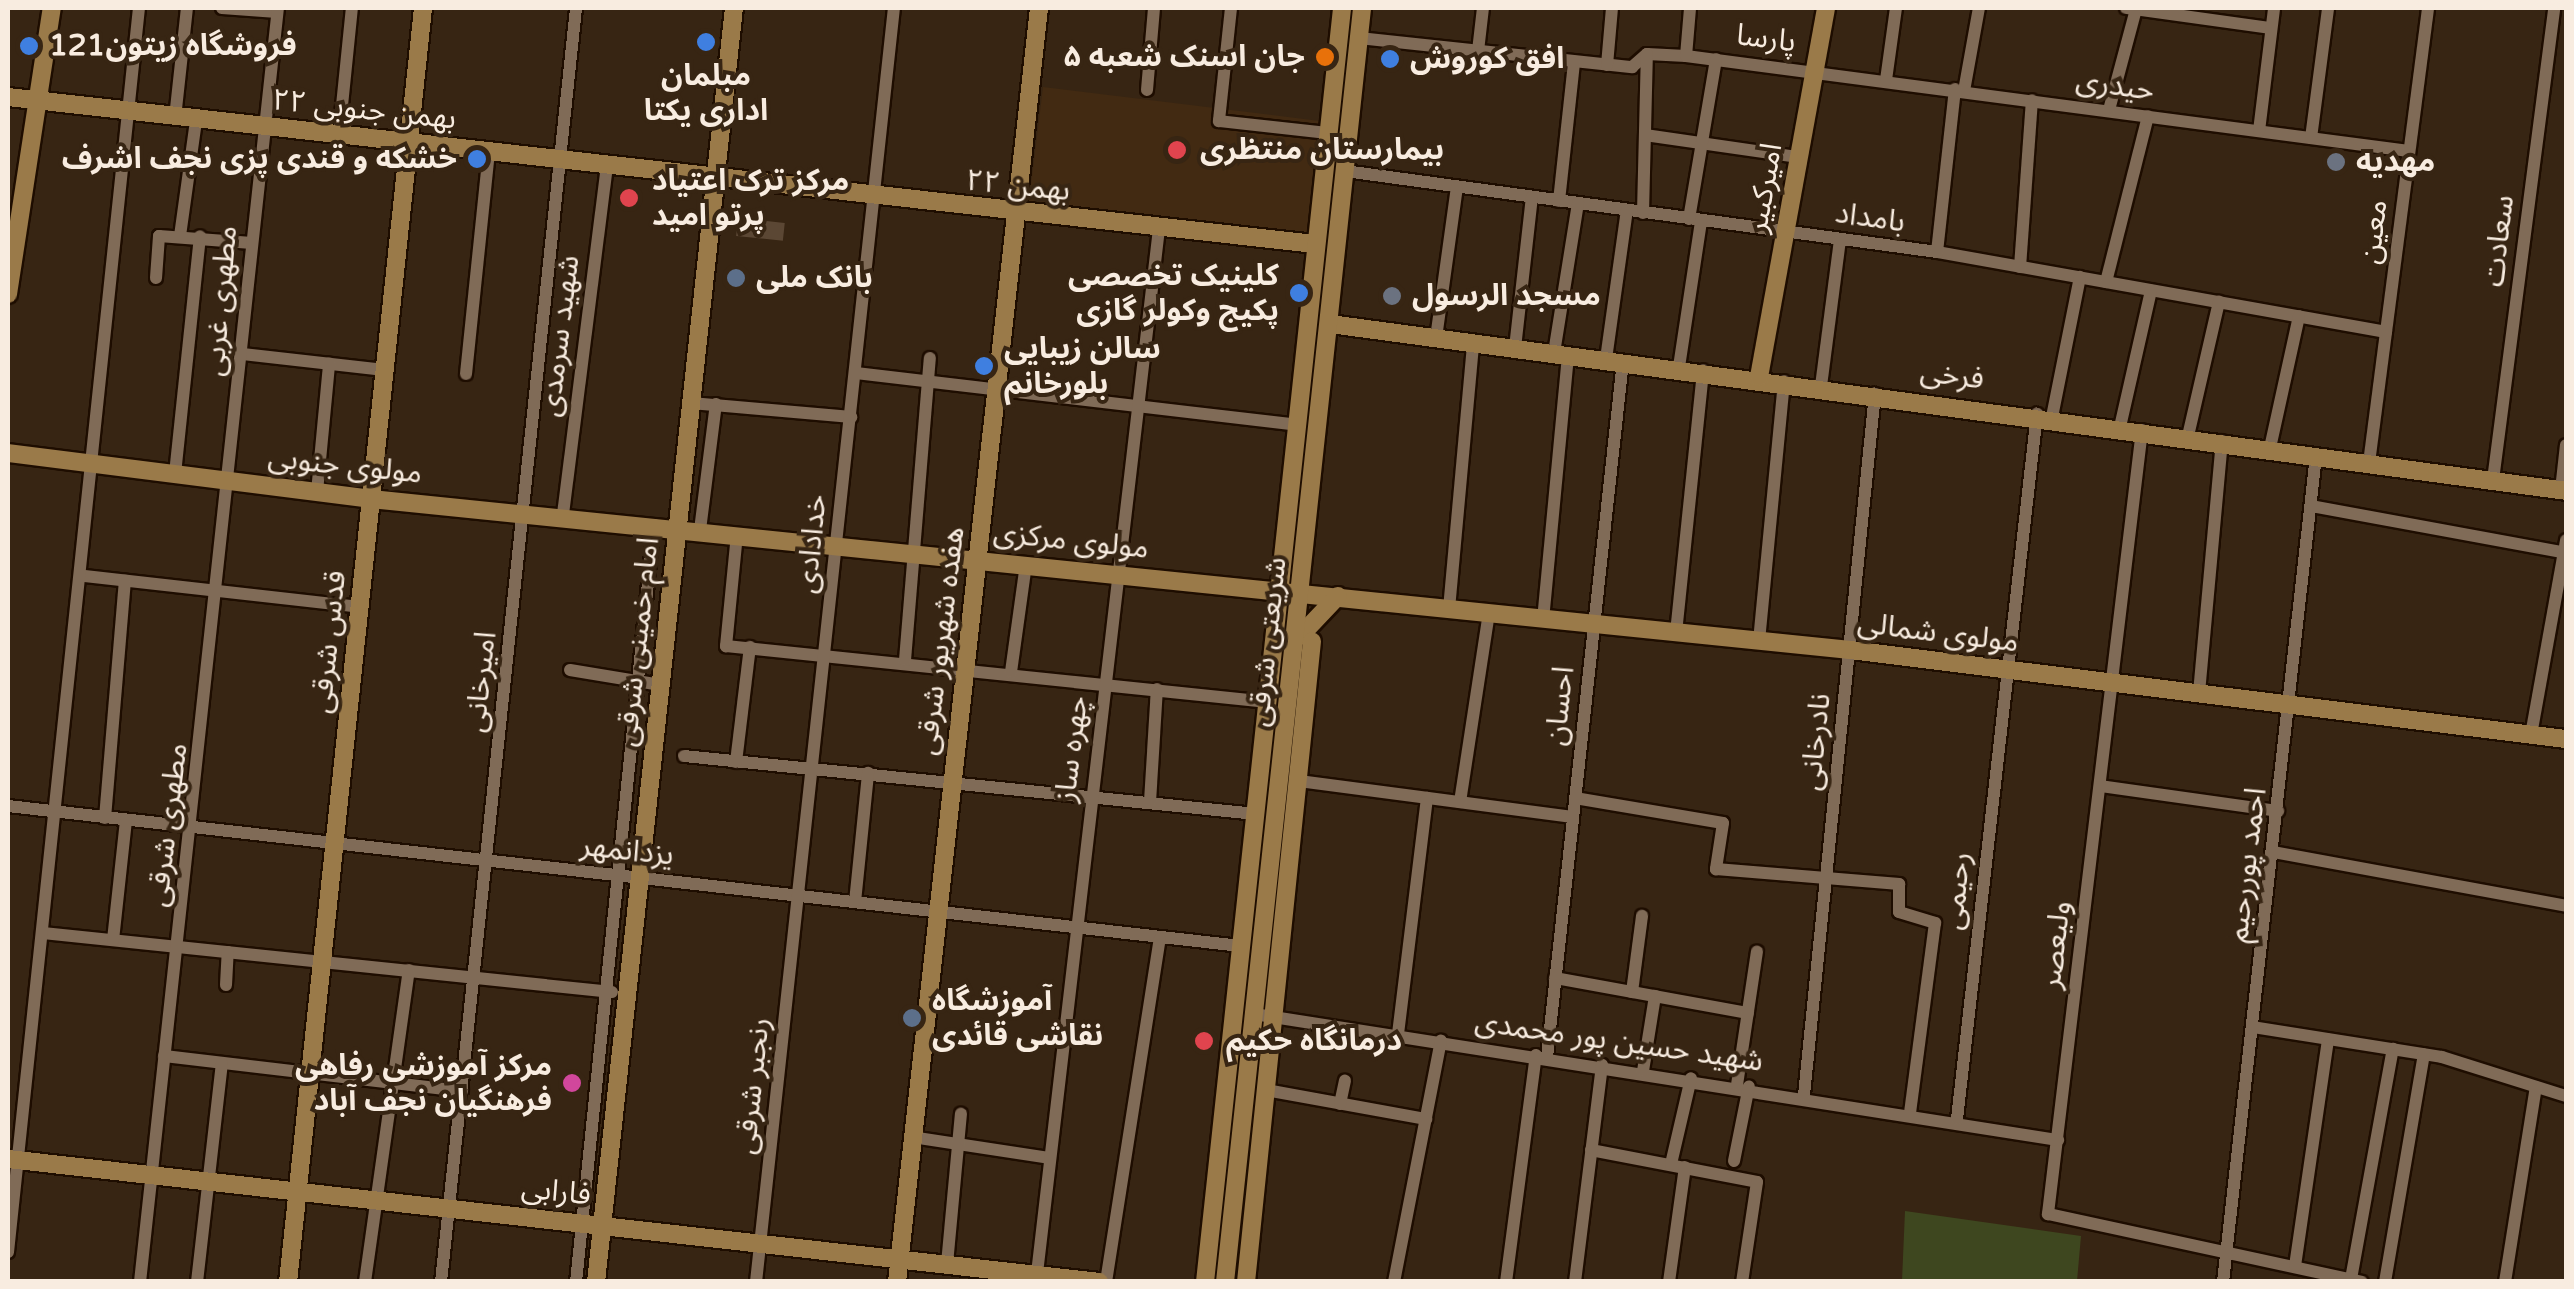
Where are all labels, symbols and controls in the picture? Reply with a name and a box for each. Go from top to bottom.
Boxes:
street label: پارسا [1734,17,1798,61]
place label: فروشگاه زیتون121 [49,28,297,64]
marker: مبلمان اداری یکتا [695,31,717,53]
marker: فروشگاه زیتون121 [18,35,40,57]
place label: جان اسنک شعبه ۵ [1064,39,1305,75]
place label: افق کوروش [1410,41,1564,77]
marker: جان اسنک شعبه ۵ [1314,46,1336,68]
marker: افق کوروش [1379,48,1401,70]
place label: مبلمان اداری یکتا [644,58,768,128]
street label: حیدری [2074,63,2156,109]
street label: ۲۲ بهمن جنوبی [270,82,458,138]
place label: بیمارستان منتظری [1200,132,1444,168]
marker: بیمارستان منتظری [1164,137,1190,163]
street label: امیرکبیر [1739,140,1791,236]
place label: خشکه و قندی پزی نجف اشرف [62,141,457,177]
place label: مهدیه [2356,144,2435,180]
marker: خشکه و قندی پزی نجف اشرف [466,148,488,170]
marker: مهدیه [2325,151,2347,173]
place label: مرکز ترک اعتیاد پرتو امید [652,163,849,234]
street label: ۲۲ بهمن [964,163,1072,209]
marker: مرکز ترک اعتیاد پرتو امید [616,185,642,211]
street label: سعادت [2476,193,2522,289]
street label: بامداد [1833,195,1907,241]
street label: معین [2352,198,2396,266]
street label: مطهری غربی [196,224,246,378]
street label: شهید سرمدی [532,253,588,419]
place label: کلینیک تخصصی پکیج وکولر گازی [1068,258,1279,328]
place label: بانک ملی [756,260,873,296]
marker: بانک ملی [725,267,747,289]
place label: مسجد الرسول [1412,278,1601,314]
marker: کلینیک تخصصی پکیج وکولر گازی [1288,282,1310,304]
marker: مسجد الرسول [1381,285,1403,307]
place label: سالن زیبایی بلورخانم [1004,331,1161,402]
street label: فرخی [1918,354,1986,398]
marker: سالن زیبایی بلورخانم [973,355,995,377]
street label: مولوی جنوبی [266,440,424,492]
street label: خدادادی [789,493,835,595]
street label: مولوی مرکزی [992,515,1150,567]
street label: هفده شهریور شرقی [909,525,973,757]
street label: امام خمینی شرقی [609,536,667,748]
street label: شریعتی شرقی [1241,556,1295,728]
street label: قدس شرقی [304,569,354,715]
street label: مولوی شمالی [1855,605,2021,661]
street label: امیرخانی [458,630,504,734]
street label: احسان [1538,665,1582,747]
street label: نادرخانی [1793,692,1839,792]
street label: چهره ساز [1048,694,1096,804]
street label: مطهری شرقی [140,741,196,909]
street label: احمد پوررحیم [2220,786,2274,944]
street label: یزدانمهر [578,828,676,874]
street label: رحیمی [1935,850,1979,932]
street label: ولیعصر [2033,899,2079,991]
place label: آموزشگاه نقاشی قائدی [932,983,1103,1054]
street label: شهید حسین پور محمدی [1473,1004,1765,1080]
marker: آموزشگاه نقاشی قائدی [901,1007,923,1029]
street label: رنجبر شرقی [728,1016,778,1156]
place label: درمانگاه حکیم [1226,1023,1402,1059]
marker: درمانگاه حکیم [1191,1028,1217,1054]
place label: مرکز آموزشی رفاهی فرهنگیان نجف آباد [295,1048,552,1118]
marker: مرکز آموزشی رفاهی فرهنگیان نجف آباد [561,1072,583,1094]
street label: فارابی [519,1170,593,1214]

